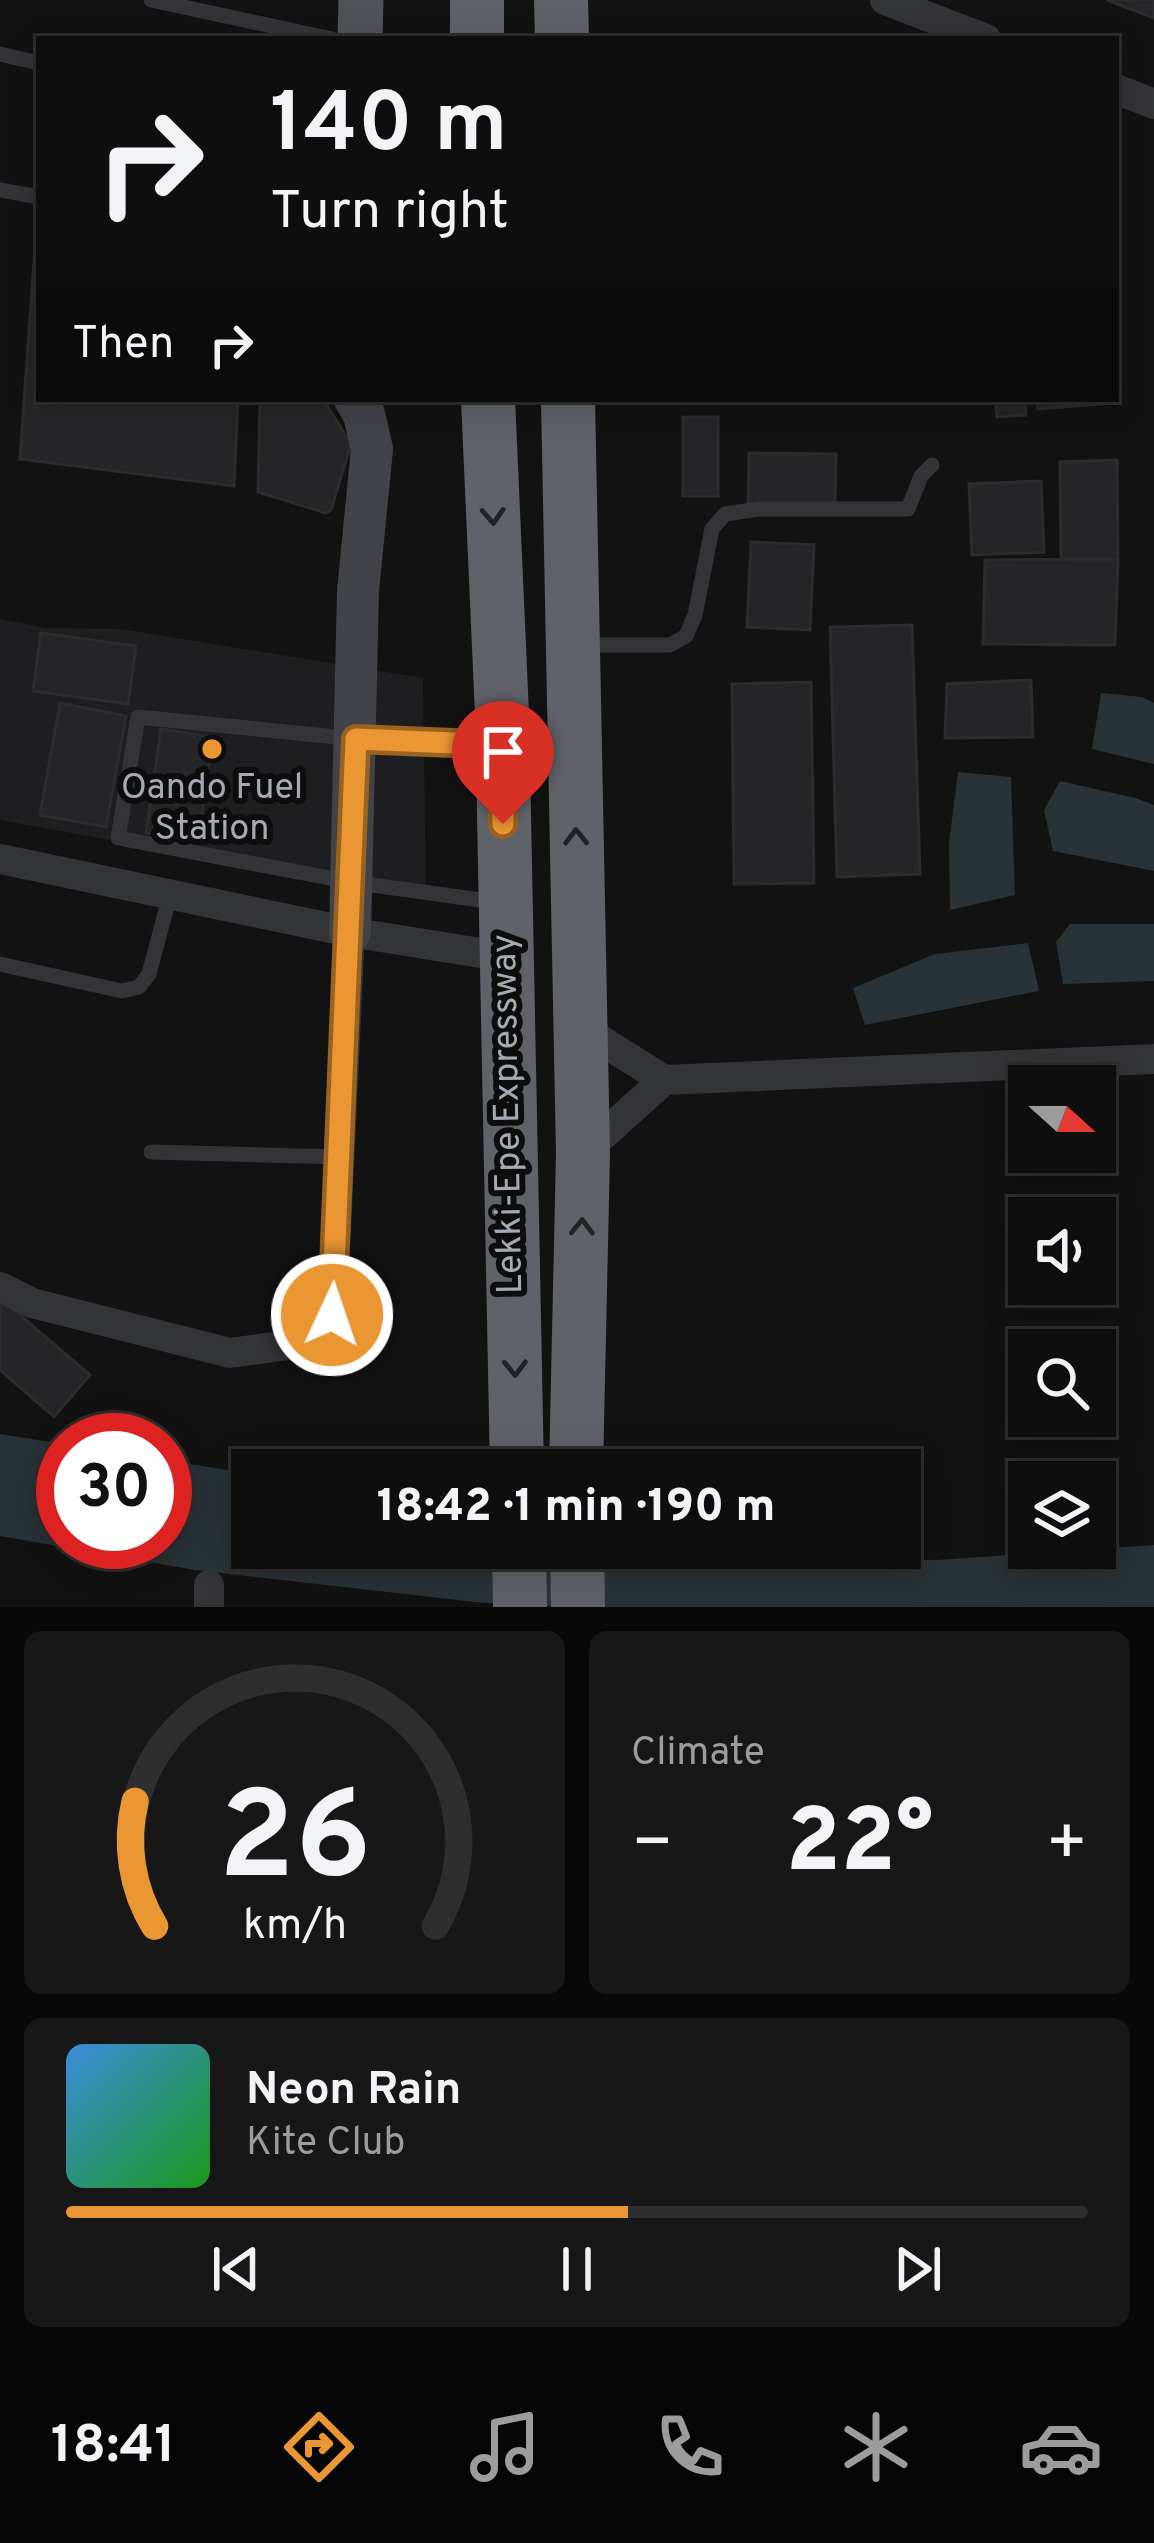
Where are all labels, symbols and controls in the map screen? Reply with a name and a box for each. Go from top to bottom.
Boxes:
text: 140 m [270,75,507,181]
icon: right [72,84,228,240]
text: Turn right [270,179,509,248]
icon: right [198,312,264,378]
text: Then [72,317,174,374]
one-way arrow [480,507,506,526]
pin [452,701,554,824]
icon: arrive [470,719,536,785]
marker: Oando Fuel Station [199,736,225,762]
place label: Oando Fuel Station [121,766,303,853]
one-way arrow [563,827,589,845]
street label: Lekki-Epe Expressway [483,933,535,1295]
north arrow [1008,1065,1116,1173]
map controls [1008,1065,1116,1569]
button: sound [1008,1197,1116,1305]
one-way arrow [568,1217,594,1236]
position arrow [269,1252,395,1378]
button: search [1008,1329,1116,1437]
one-way arrow [501,1359,527,1378]
speed limit sign: 30 [36,1413,192,1569]
button: layers [1008,1461,1116,1569]
text: 18:42 · 1 min · 190 m [377,1480,775,1537]
text: Climate [631,1730,765,1779]
text: 26 [218,1765,371,1923]
text: 22° [786,1790,933,1903]
text: − [631,1805,674,1888]
text: + [1045,1805,1088,1888]
text: km/h [242,1899,347,1953]
text: Neon Rain [246,2063,462,2120]
text: Kite Club [246,2120,405,2169]
icon: previous [203,2236,269,2302]
icon: pause [544,2236,610,2302]
icon: next [885,2236,951,2302]
icon: directions [277,2405,361,2489]
icon: music [463,2405,547,2489]
icon: phone [648,2405,732,2489]
icon: climate [834,2405,918,2489]
icon: car [1019,2405,1103,2489]
text: 18:41 [51,2413,176,2482]

